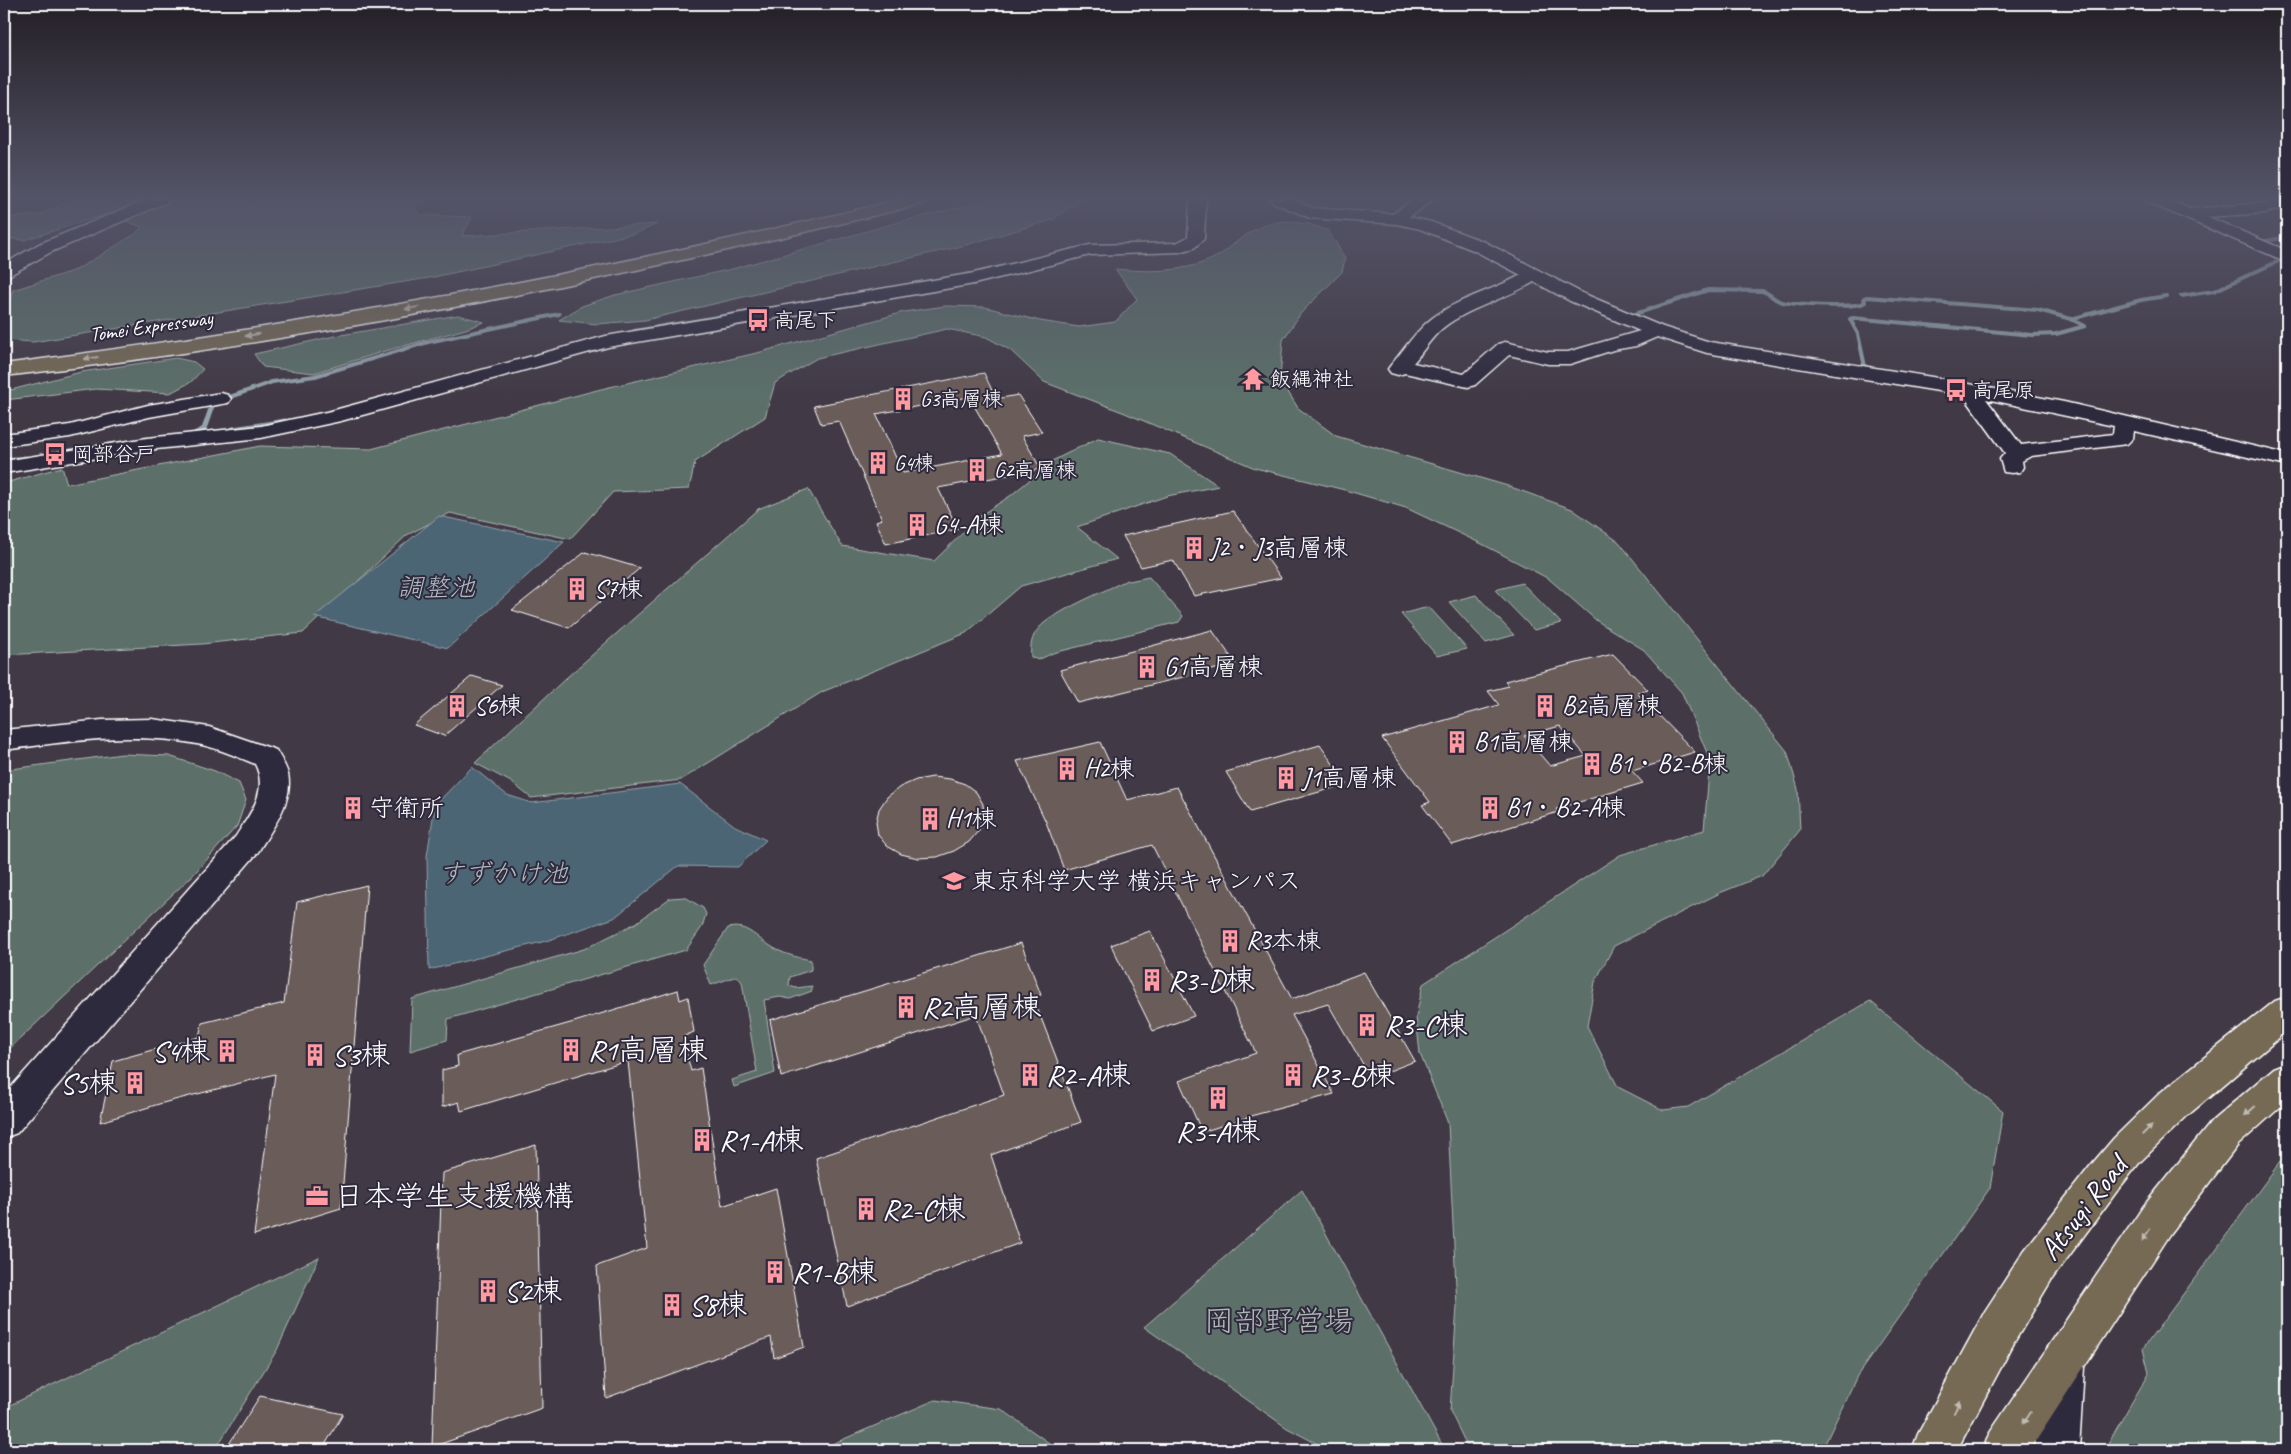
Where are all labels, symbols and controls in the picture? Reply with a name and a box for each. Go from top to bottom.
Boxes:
street label: Tomei Expressway [88,304,216,348]
one-way arrow [404,304,420,312]
bus stop icon: 高尾下 [745,307,771,333]
place label: 高尾下 [774,307,837,333]
one-way arrow [243,331,259,339]
one-way arrow [83,355,99,363]
temple icon: 飯縄神社 [1240,366,1266,392]
place label: 飯縄神社 [1270,366,1354,392]
bus stop icon: 高尾原 [1943,377,1969,403]
place label: 高尾原 [1972,377,2035,403]
building icon: G3高層棟 [890,386,916,412]
place label: G3高層棟 [920,386,1003,412]
bus stop icon: 岡部谷戸 [42,441,68,467]
place label: 岡部谷戸 [72,441,156,467]
building icon: G4棟 [865,450,891,476]
place label: G4棟 [894,450,935,476]
building icon: G2高層棟 [964,457,990,483]
place label: G2高層棟 [994,457,1077,483]
place label: G4-A棟 [934,509,1003,541]
building icon: G4-A棟 [904,512,930,538]
place label: J2・J3高層棟 [1209,532,1348,564]
building icon: J2・J3高層棟 [1181,535,1207,561]
water label: 調整池 [397,571,476,604]
place label: S7棟 [594,573,642,605]
building icon: S7棟 [564,576,590,602]
place label: G1高層棟 [1164,651,1262,683]
building icon: G1高層棟 [1134,654,1160,680]
place label: S6棟 [474,690,522,722]
place label: B2高層棟 [1562,690,1661,722]
building icon: S6棟 [444,693,470,719]
building icon: B2高層棟 [1532,693,1558,719]
place label: B1高層棟 [1474,726,1573,758]
building icon: B1高層棟 [1444,729,1470,755]
place label: B1・B2-B棟 [1608,748,1728,780]
building icon: B1・B2-B棟 [1579,751,1605,777]
place label: H2棟 [1084,753,1134,785]
building icon: H2棟 [1054,756,1080,782]
place label: J1高層棟 [1301,762,1396,794]
building icon: J1高層棟 [1273,765,1299,791]
place label: 守衛所 [369,792,444,824]
place label: B1・B2-A棟 [1506,792,1625,824]
building icon: 守衛所 [340,795,366,821]
building icon: B1・B2-A棟 [1477,795,1503,821]
place label: H1棟 [946,803,996,835]
building icon: H1棟 [917,806,943,832]
water label: すずかけ池 [438,857,569,890]
place label: 東京科学大学 横浜キャンパス [971,865,1301,897]
school or university icon: 東京科学大学 横浜キャンパス [941,868,967,894]
place label: R3本棟 [1246,925,1321,957]
building icon: R3本棟 [1217,928,1243,954]
place label: R3-D棟 [1168,961,1255,999]
building icon: R3-D棟 [1139,967,1165,993]
place label: R2高層棟 [922,988,1042,1026]
building icon: R2高層棟 [893,994,919,1020]
place label: R3-C棟 [1384,1006,1468,1044]
building icon: R3-C棟 [1354,1012,1380,1038]
place label: R1高層棟 [588,1031,708,1069]
place label: S4棟 [152,1032,210,1070]
place label: S3棟 [332,1036,390,1074]
building icon: R1高層棟 [558,1037,584,1063]
building icon: S4棟 [214,1038,240,1064]
building icon: S3棟 [302,1042,328,1068]
place label: R2-A棟 [1046,1056,1130,1094]
place label: R3-B棟 [1310,1056,1395,1094]
building icon: R2-A棟 [1017,1062,1043,1088]
building icon: R3-B棟 [1280,1062,1306,1088]
place label: S5棟 [60,1064,118,1102]
building icon: S5棟 [122,1070,148,1096]
building icon: R3-A棟 [1205,1085,1231,1111]
one-way arrow [2245,1105,2257,1117]
place label: R3-A棟 [1176,1112,1260,1150]
place label: R1-A棟 [719,1121,803,1159]
one-way arrow [2141,1124,2153,1136]
building icon: R1-A棟 [689,1127,715,1153]
street label: Atsugi Road [2031,1145,2138,1267]
place label: 日本学生支援機構 [334,1177,574,1215]
office icon: 日本学生支援機構 [304,1183,330,1209]
place label: R2-C棟 [882,1190,966,1228]
building icon: R2-C棟 [853,1196,879,1222]
one-way arrow [2142,1228,2151,1242]
place label: R1-B棟 [792,1253,877,1291]
building icon: R1-B棟 [762,1259,788,1285]
place label: S2棟 [504,1272,562,1310]
building icon: S2棟 [475,1278,501,1304]
place label: S8棟 [689,1286,747,1324]
building icon: S8棟 [659,1292,685,1318]
park label: 岡部野営場 [1204,1302,1354,1340]
one-way arrow [1953,1400,1961,1414]
one-way arrow [2022,1411,2032,1424]

